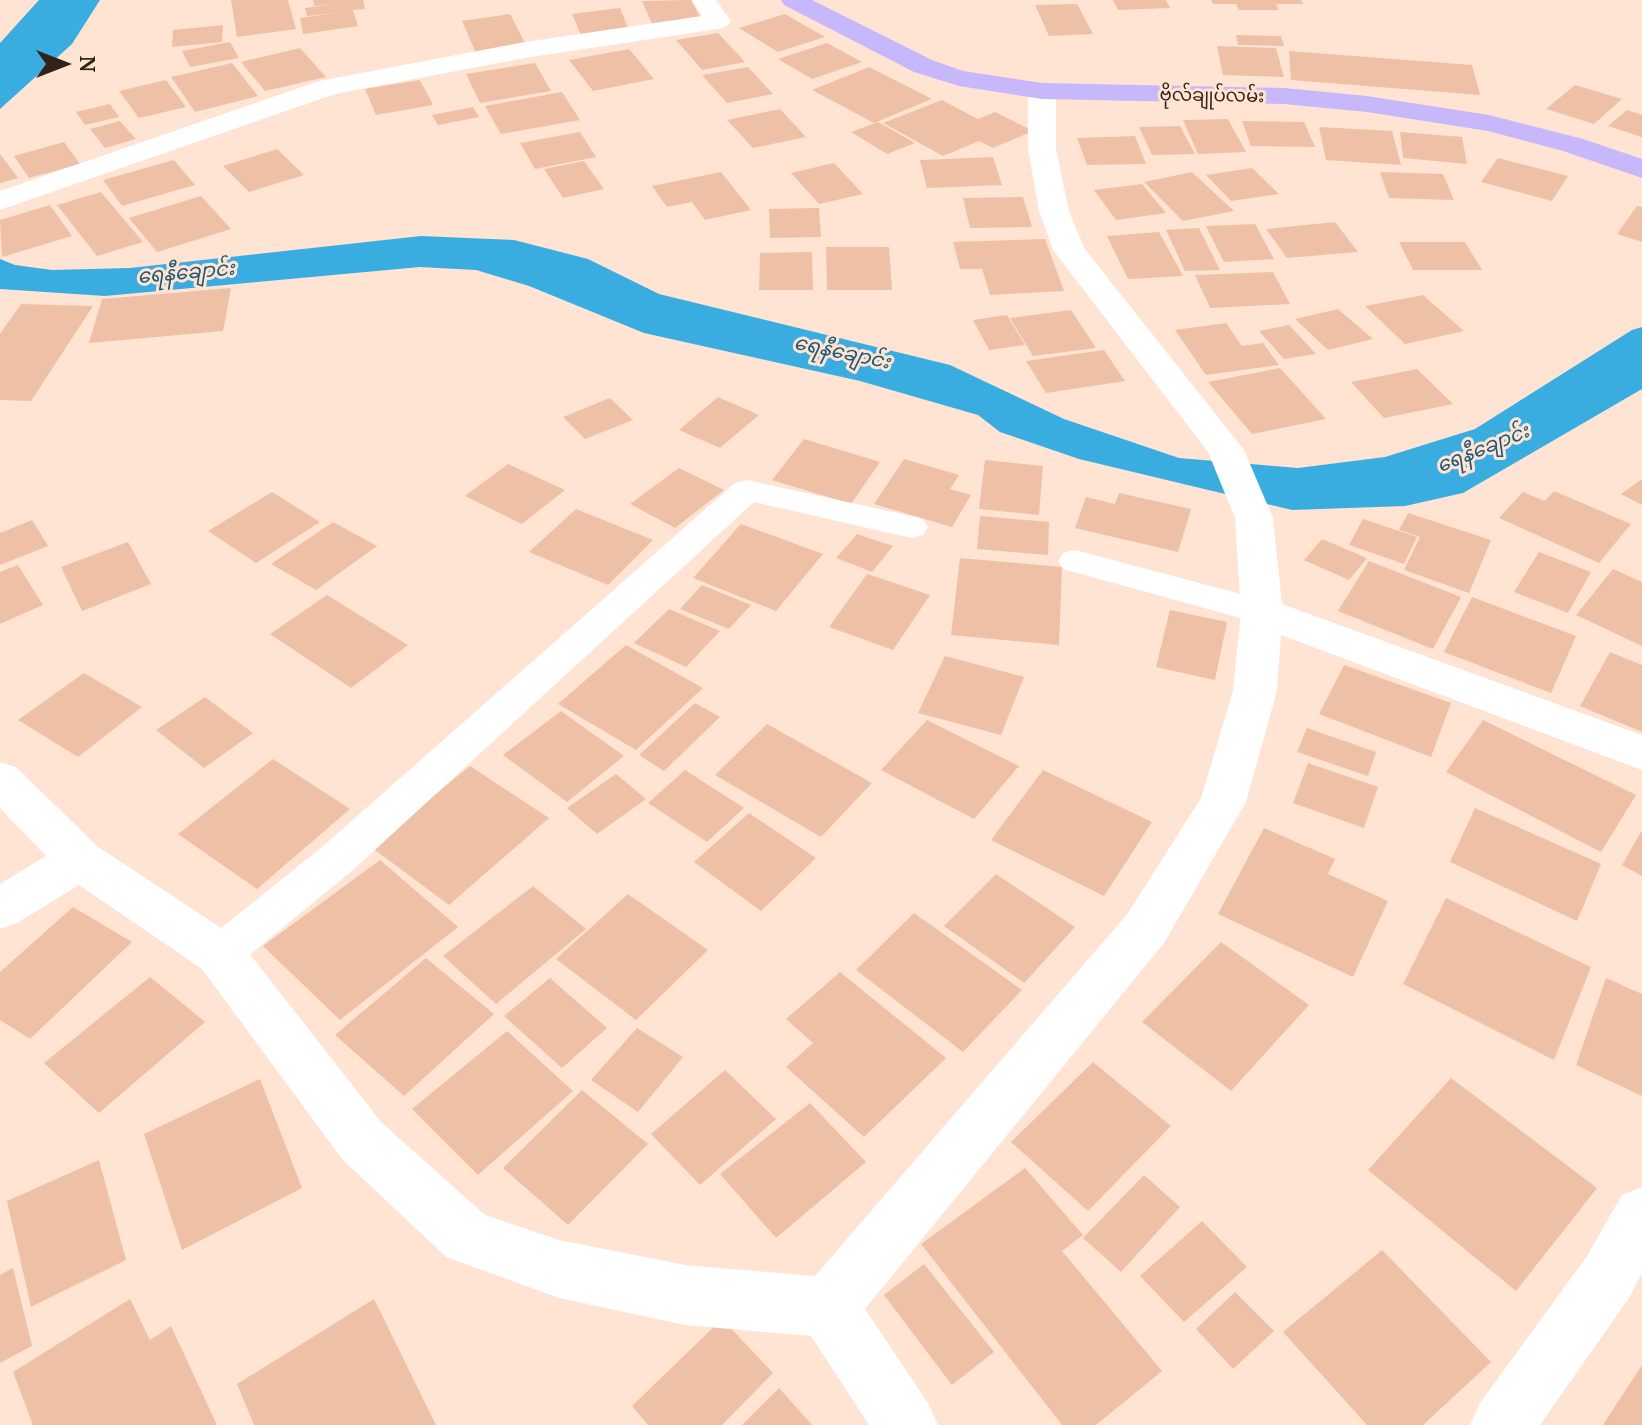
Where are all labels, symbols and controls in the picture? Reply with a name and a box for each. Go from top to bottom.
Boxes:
north arrow [24,24,104,104]
text: N [74,56,103,72]
street label: ဗိုလ်‌ချုပ်‌လမ်း [1159,84,1265,108]
water label: ရေနီချောင်း [136,257,236,289]
water label: ရေနီချောင်း [792,331,892,375]
water label: ရေနီချောင်း [1433,420,1533,478]

